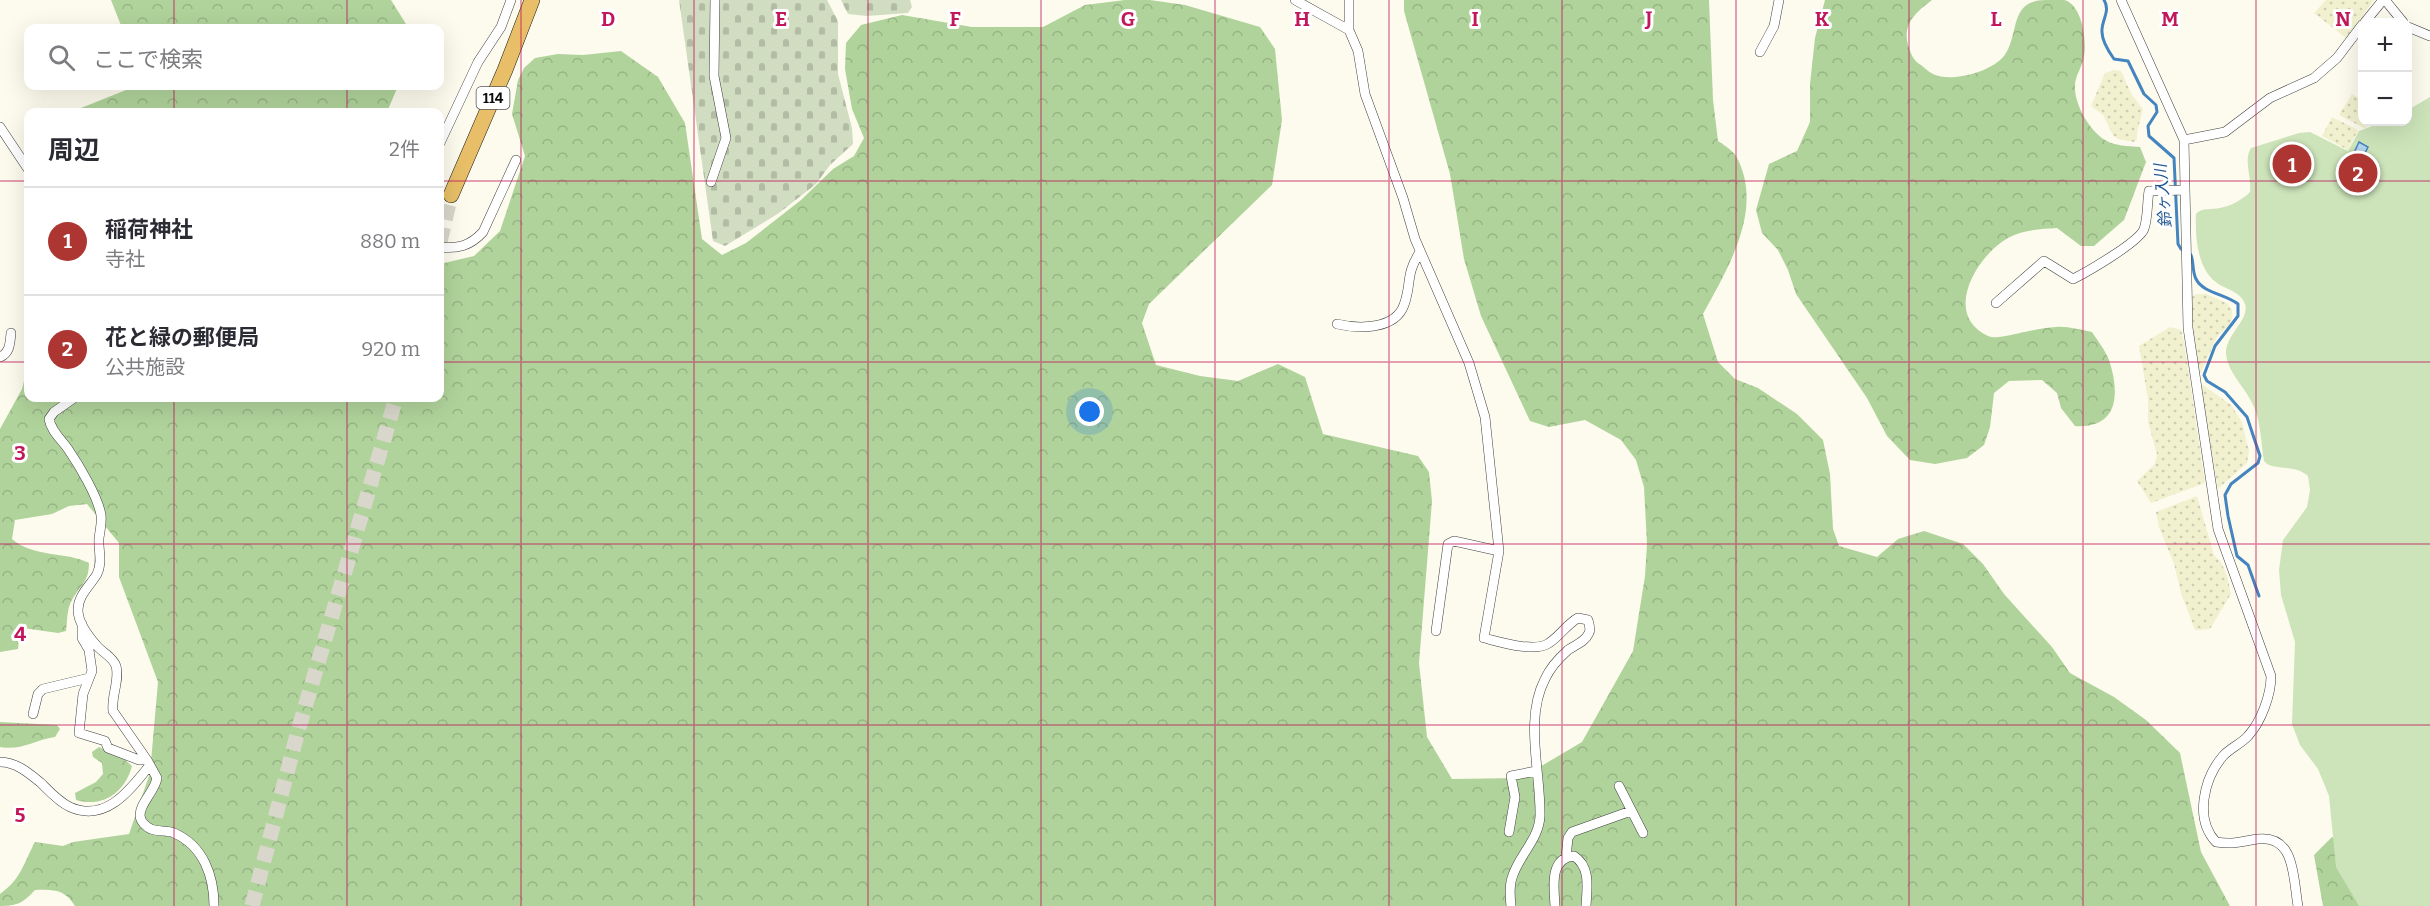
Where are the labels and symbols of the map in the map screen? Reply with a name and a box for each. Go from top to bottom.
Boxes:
text: D [601,7,615,31]
text: E [775,7,787,31]
text: F [949,7,961,31]
text: G [1121,7,1135,31]
text: H [1294,7,1310,31]
text: I [1471,7,1479,31]
text: J [1645,7,1653,31]
text: K [1815,7,1830,31]
text: L [1990,7,2002,31]
text: M [2161,7,2179,31]
text: N [2335,7,2351,31]
road number: 114 [476,87,510,109]
pin: 1 [2272,142,2312,186]
pin: 2 [2338,150,2378,195]
water label: 鈴ヶ入川 [2151,161,2175,229]
your location [1075,397,1104,426]
text: 3 [14,441,26,465]
text: 4 [14,622,26,646]
text: 5 [15,803,26,827]

